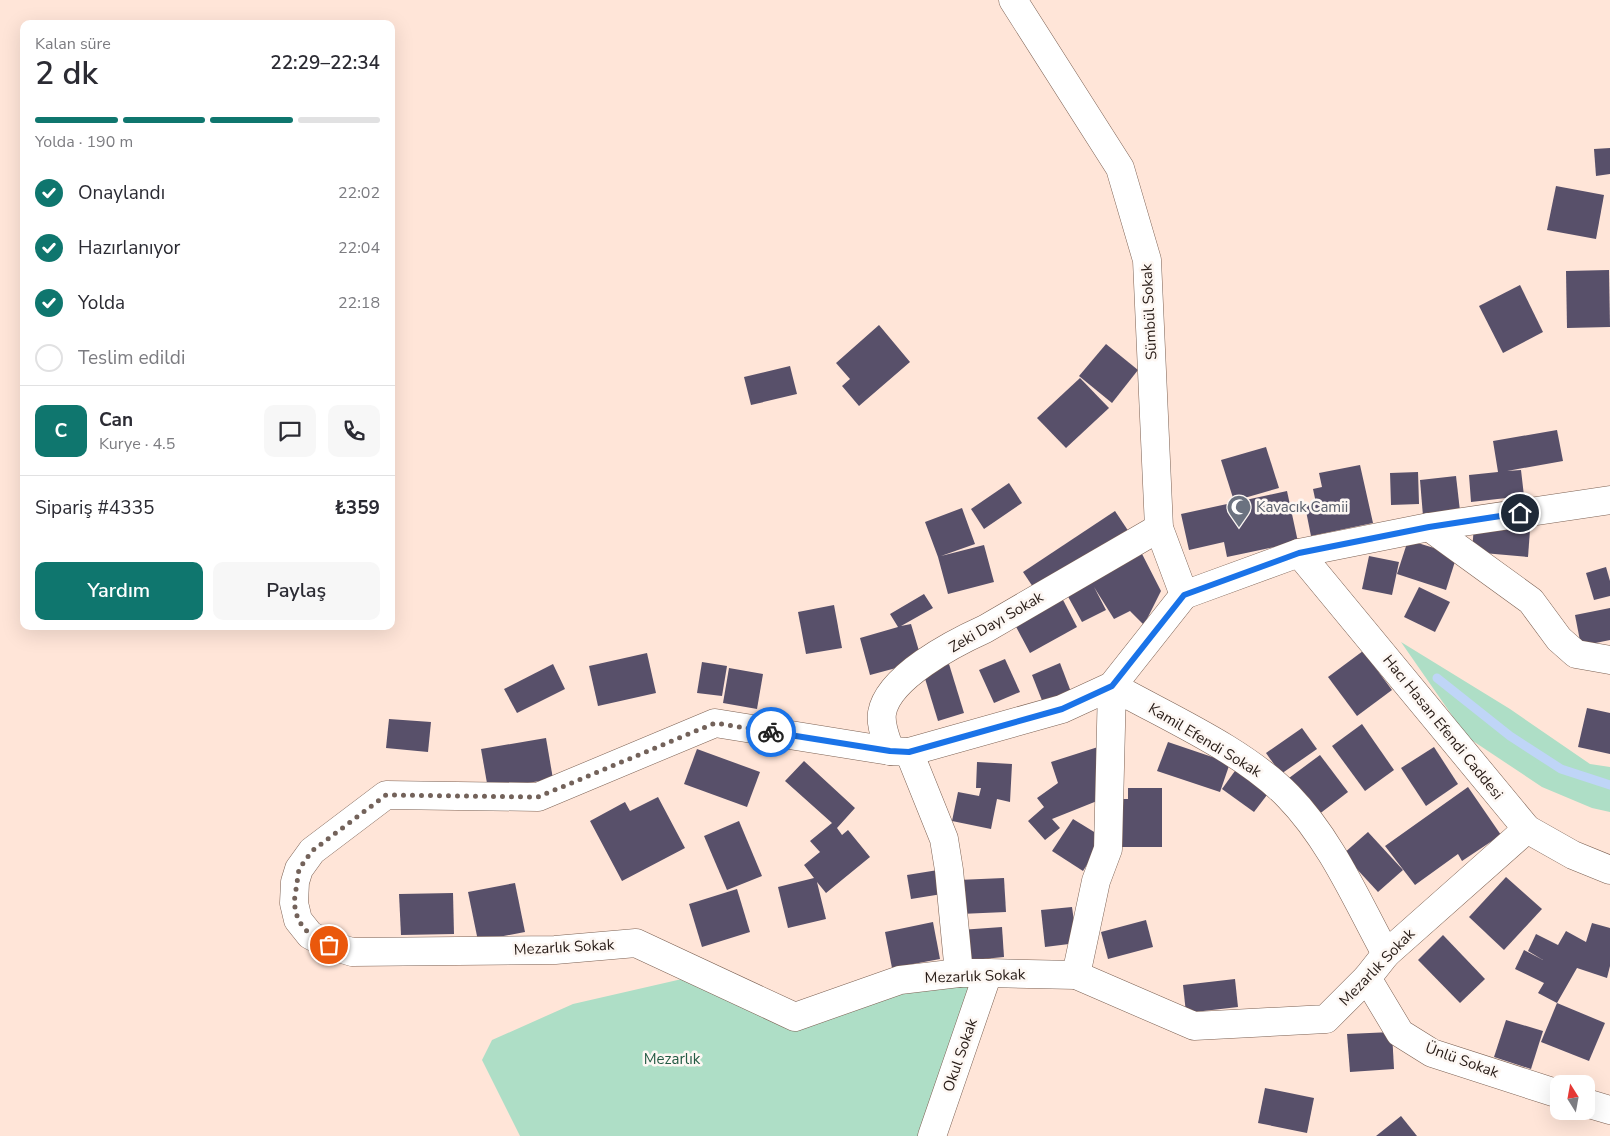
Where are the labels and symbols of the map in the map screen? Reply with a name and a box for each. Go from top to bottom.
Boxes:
street label: Sümbül Sokak [1136,263,1162,361]
pin [1499,492,1541,534]
mosque icon: Kavacık Camii [1226,494,1252,528]
place label: Kavacık Camii [1256,497,1348,517]
street label: Zeki Dayı Sokak [945,587,1047,657]
street label: Hacı Hasan Efendi Caddesi [1378,651,1508,803]
street label: Kamil Efendi Sokak [1145,698,1266,782]
courier [746,707,796,757]
street label: Mezarlık Sokak [1335,923,1420,1010]
pin [308,924,350,966]
street label: Mezarlık Sokak [513,934,615,960]
street label: Mezarlık Sokak [924,964,1026,988]
street label: Okul Sokak [938,1015,982,1094]
street label: Ünlü Sokak [1423,1038,1502,1083]
park label: Mezarlık [644,1049,701,1069]
north arrow [1550,1075,1595,1120]

